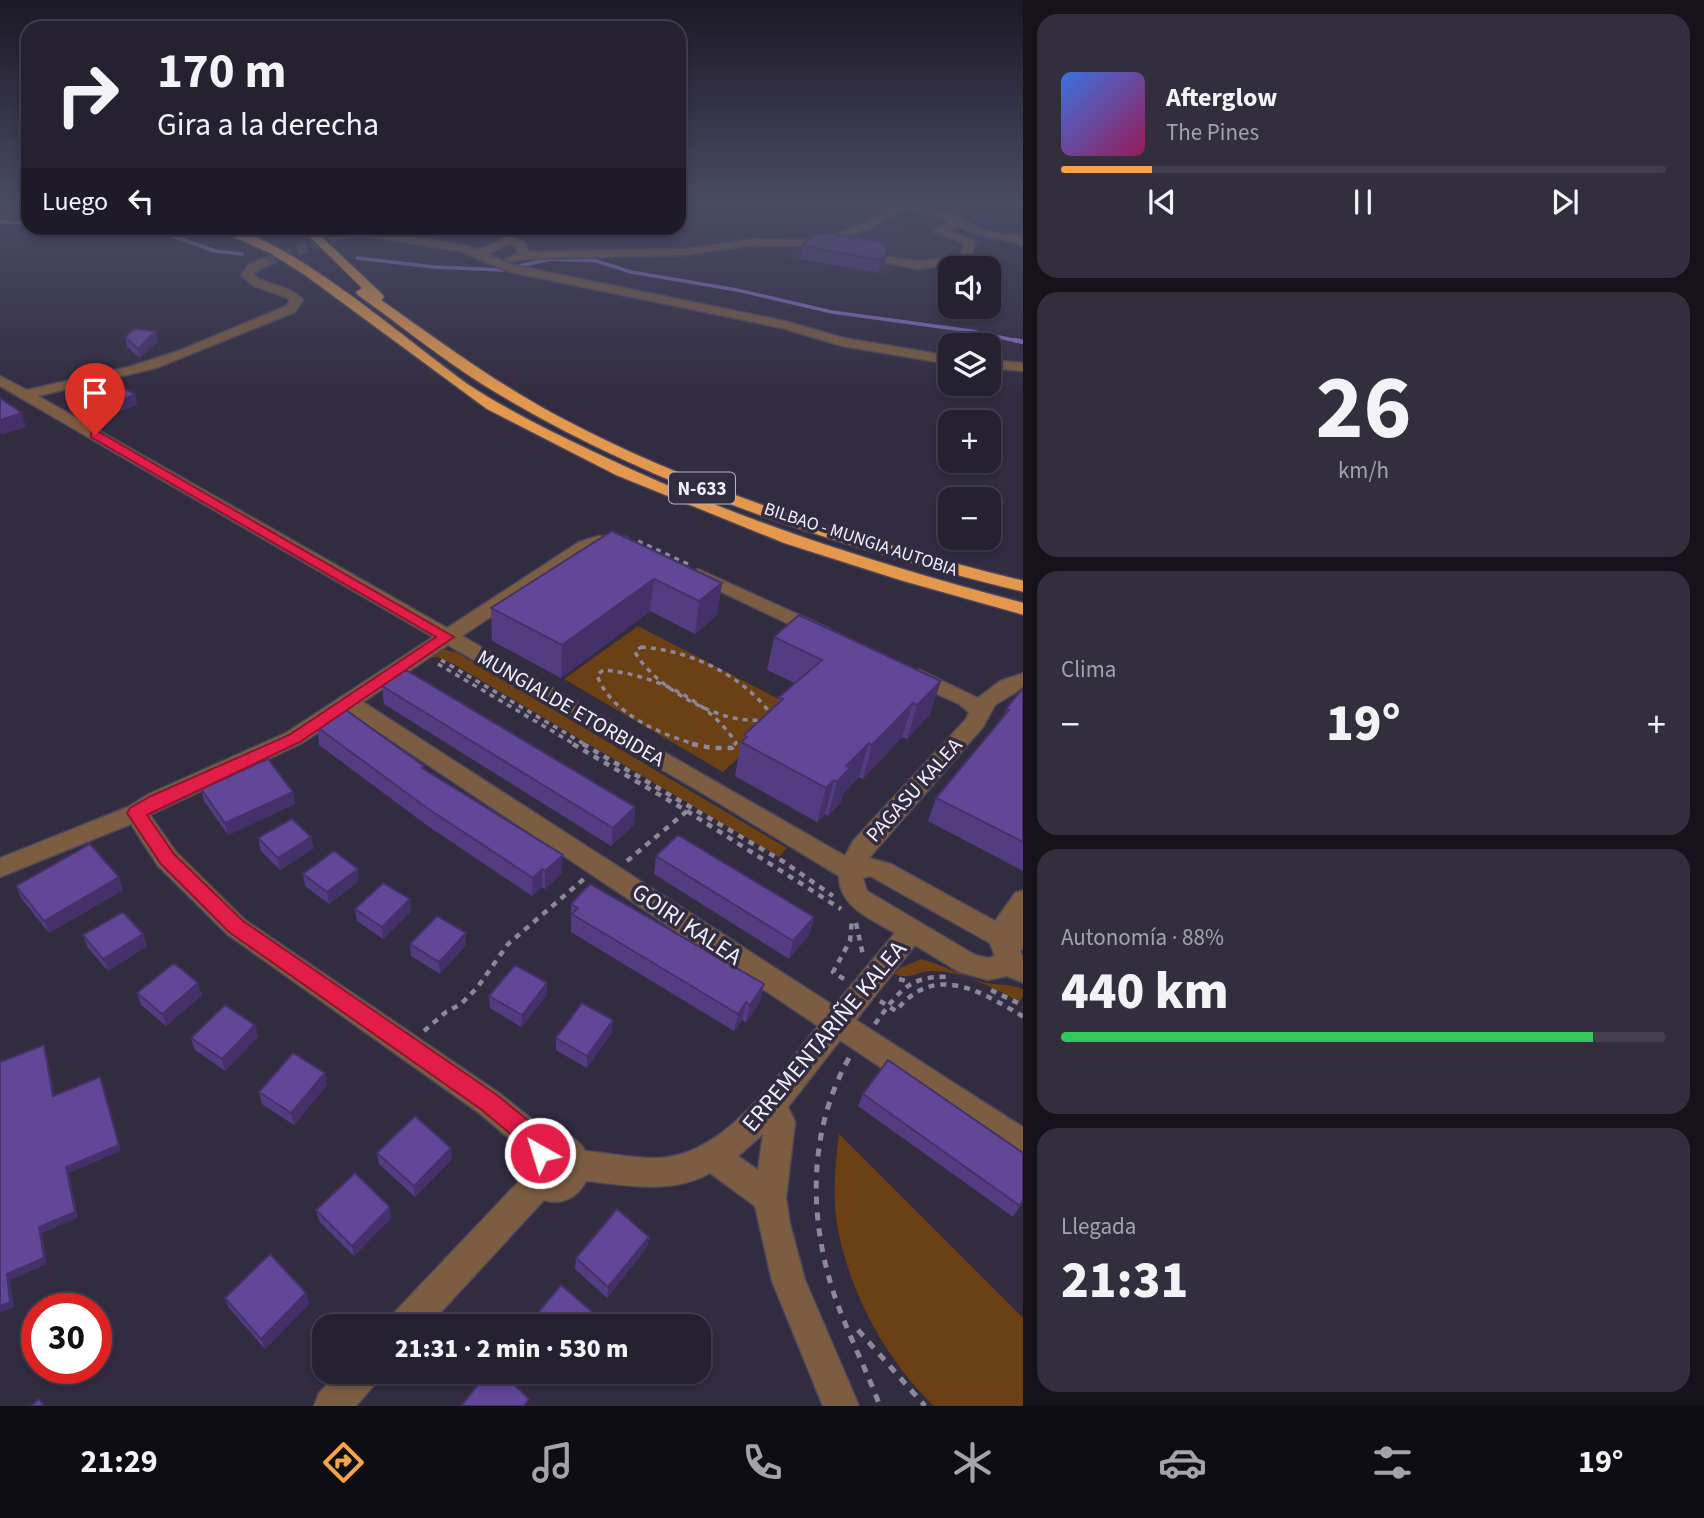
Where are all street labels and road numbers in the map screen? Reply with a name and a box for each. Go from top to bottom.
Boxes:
road number: N-633 [669,472,735,503]
street label: BILBAO - MUNGIA AUTOBIA [761,496,961,583]
street label: MUNGIALDE ETORBIDEA [472,642,671,774]
street label: PAGASU KALEA [859,731,969,849]
street label: GOIRI KALEA [625,875,749,974]
street label: ERREMENTARIÑE KALEA [734,933,915,1140]

